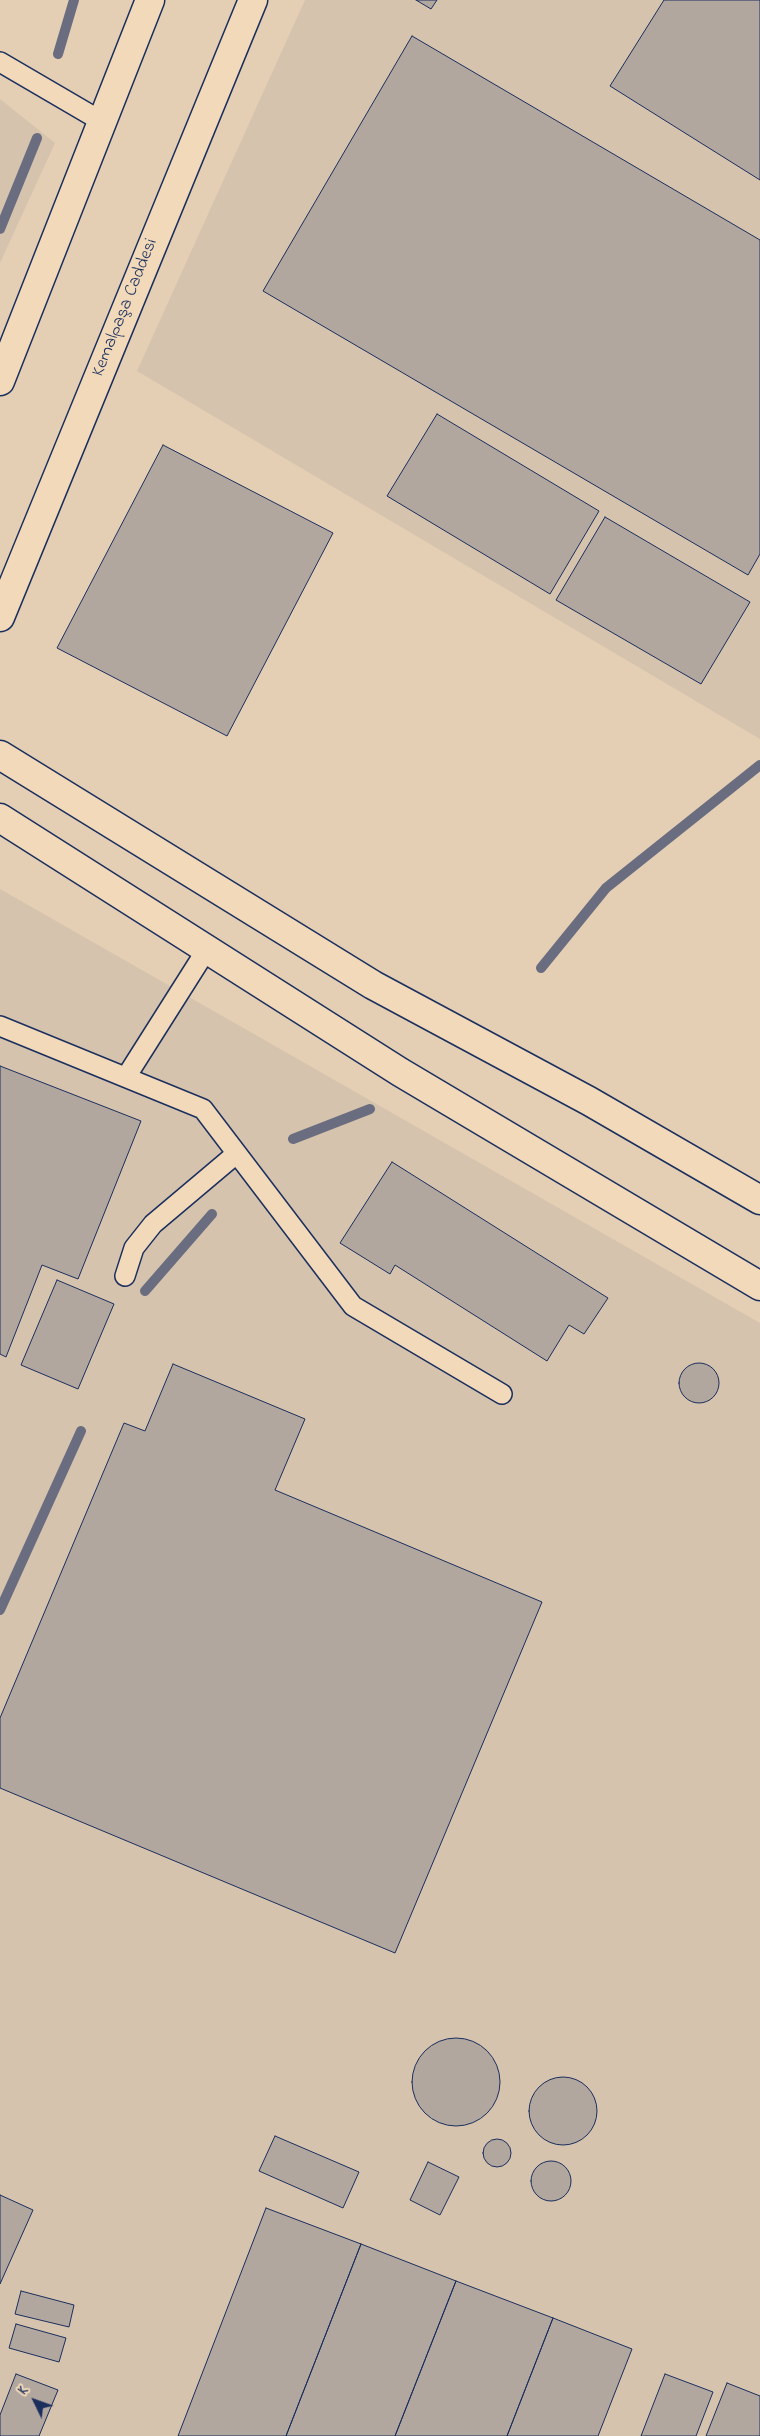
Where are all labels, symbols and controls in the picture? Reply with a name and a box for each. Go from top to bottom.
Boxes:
street label: Kemalpaşa Caddesi [89,236,163,380]
north arrow [10,2376,60,2426]
text: K [13,2381,34,2400]

